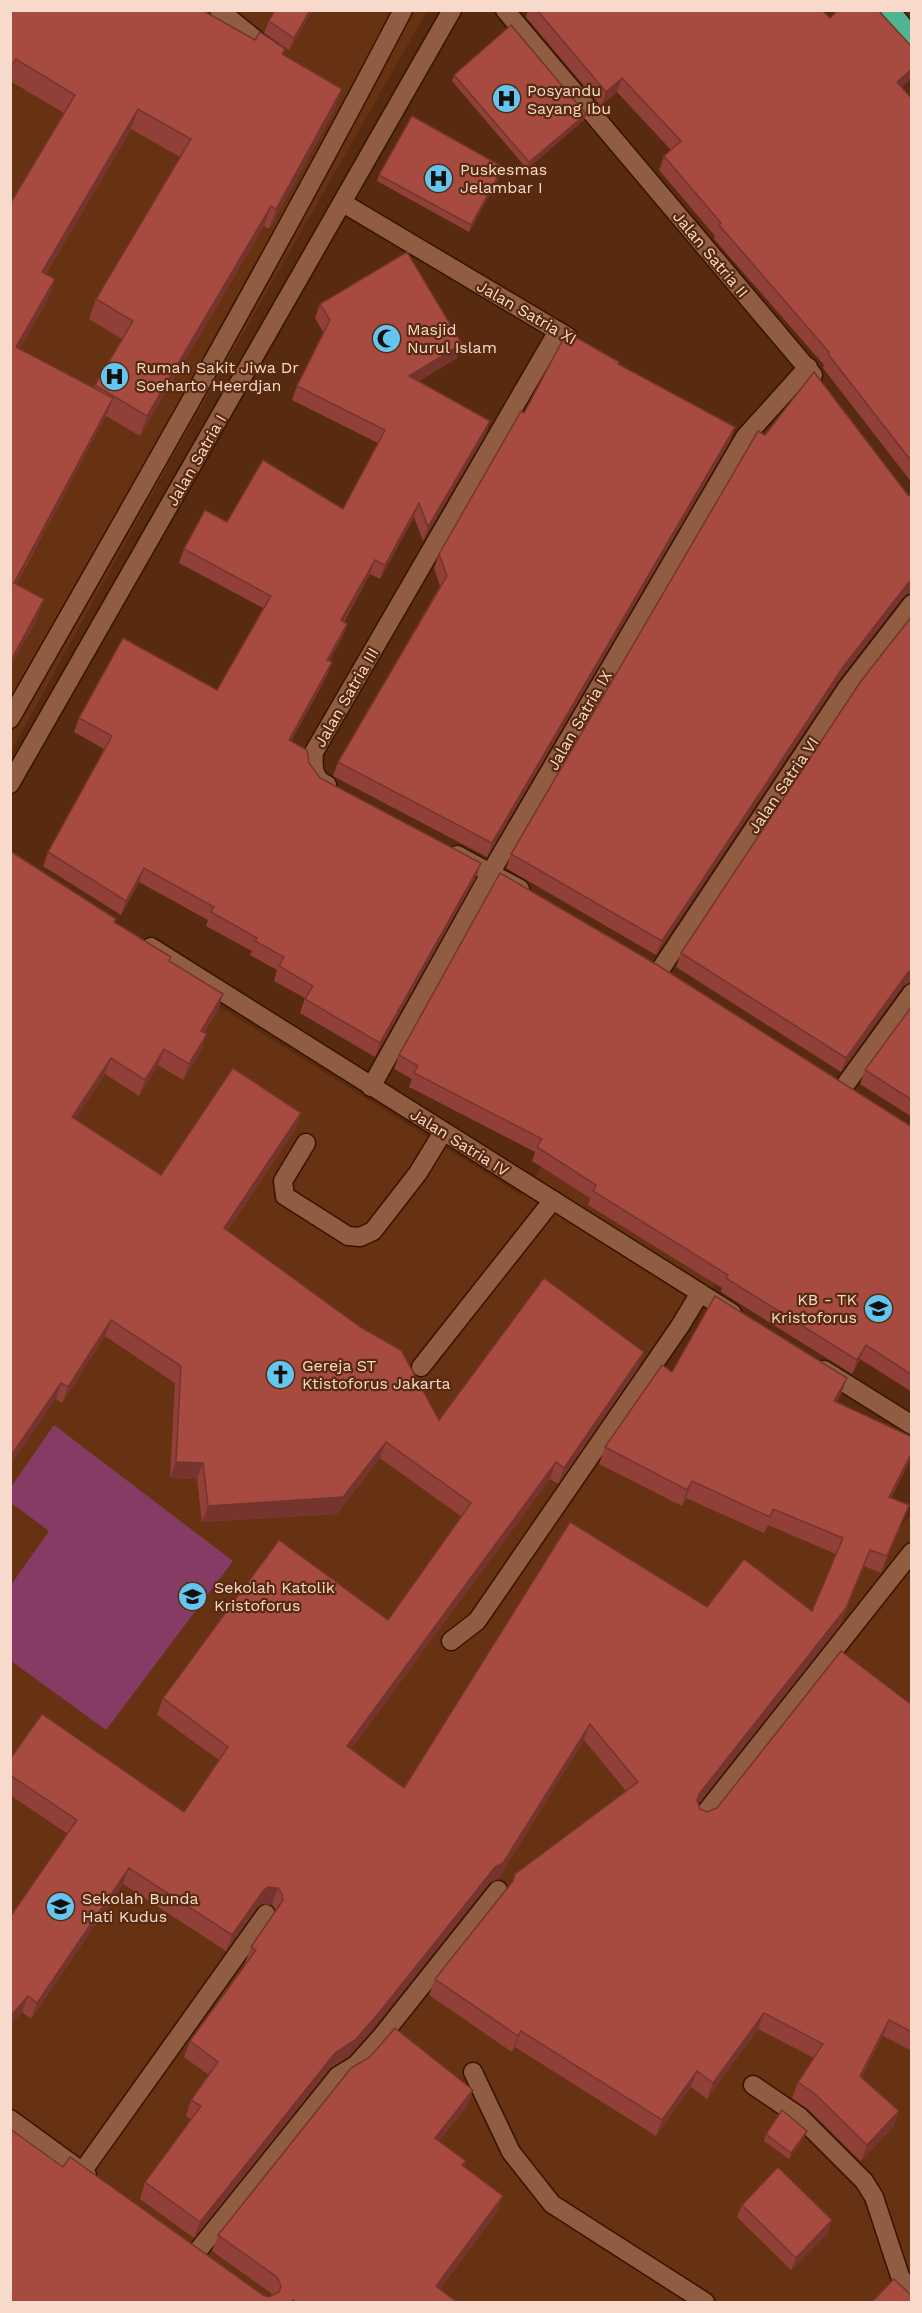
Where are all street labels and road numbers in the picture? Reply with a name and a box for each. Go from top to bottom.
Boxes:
street label: Jalan Satria II [669,207,752,301]
street label: Jalan Satria XI [474,276,580,349]
street label: Jalan Satria I [163,411,230,509]
street label: Jalan Satria III [310,644,383,750]
street label: Jalan Satria IX [543,667,616,773]
street label: Jalan Satria VI [744,733,823,837]
street label: Jalan Satria IV [407,1105,513,1180]

